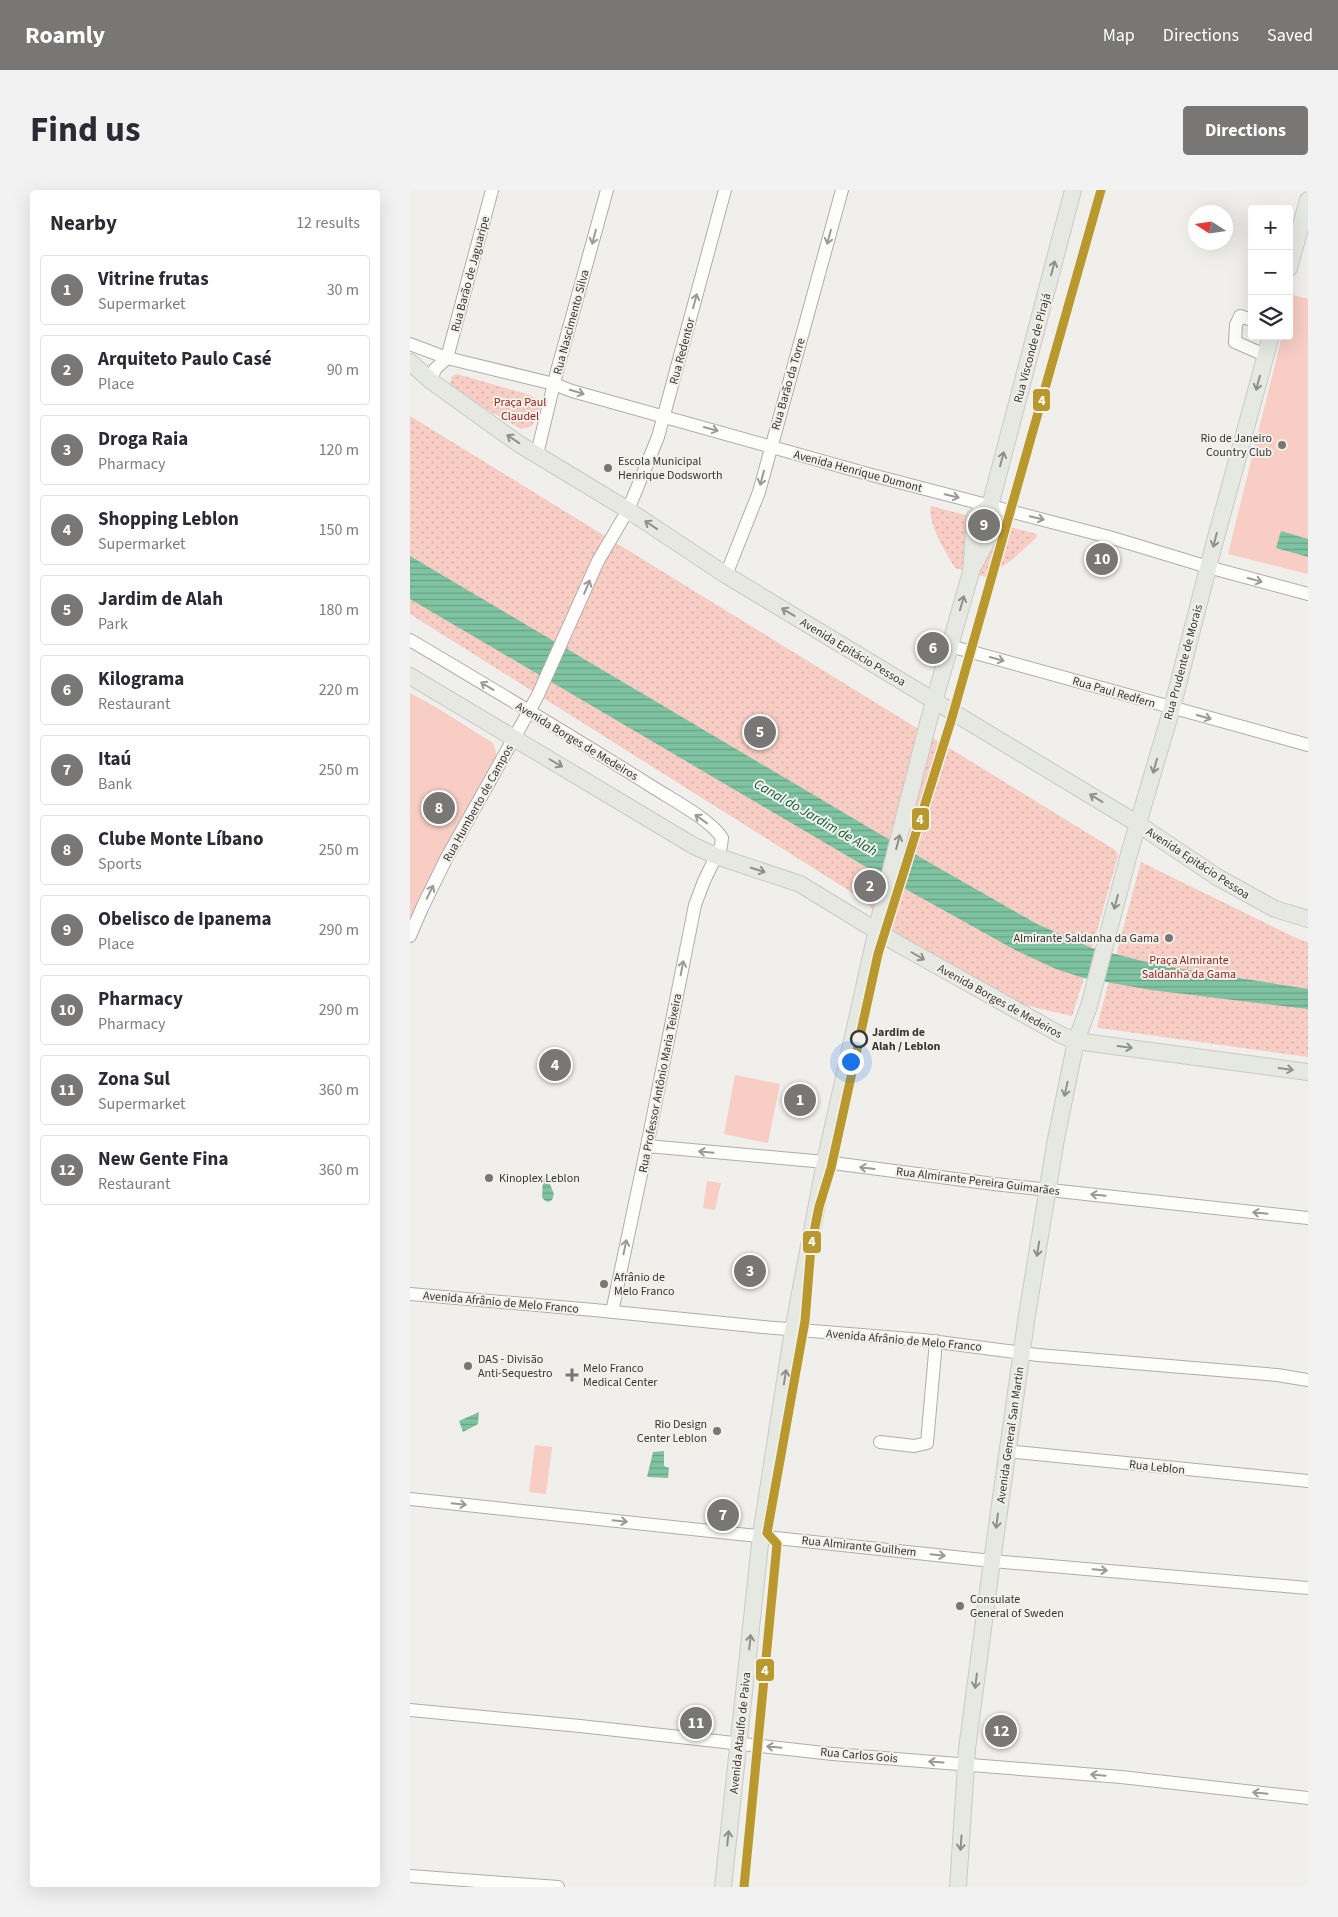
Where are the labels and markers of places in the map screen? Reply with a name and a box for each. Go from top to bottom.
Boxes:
place label: Rio de Janeiro Country Club [1200,430,1272,461]
marker: Rio de Janeiro Country Club [1276,439,1288,451]
place label: Escola Municipal Henrique Dodsworth [618,453,722,484]
marker: Escola Municipal Henrique Dodsworth [602,462,614,474]
pin: 9 [968,506,1000,544]
pin: 10 [1086,540,1118,578]
pin: 6 [917,629,949,667]
pin: 5 [744,713,776,751]
pin: 8 [423,789,455,827]
pin: 2 [854,867,886,905]
place label: Almirante Saldanha da Gama [1013,930,1159,947]
marker: Almirante Saldanha da Gama [1163,932,1175,944]
place label: Jardim de Alah / Leblon [871,1024,941,1055]
marker: Jardim de Alah / Leblon [850,1030,868,1048]
pin: 4 [539,1046,571,1084]
pin: 1 [784,1081,816,1119]
place label: Kinoplex Leblon [499,1170,580,1187]
marker: Kinoplex Leblon [483,1172,495,1184]
pin: 3 [734,1252,766,1290]
place label: Afrânio de Melo Franco [614,1269,675,1300]
marker: Afrânio de Melo Franco [598,1278,610,1290]
place label: DAS - Divisão Anti-Sequestro [478,1351,553,1382]
marker: DAS - Divisão Anti-Sequestro [462,1360,474,1372]
place label: Melo Franco Medical Center [583,1360,658,1391]
marker: Melo Franco Medical Center [565,1368,579,1382]
place label: Rio Design Center Leblon [637,1416,707,1447]
marker: Rio Design Center Leblon [711,1425,723,1437]
pin: 7 [707,1496,739,1534]
place label: Consulate General of Sweden [970,1591,1064,1622]
marker: Consulate General of Sweden [954,1600,966,1612]
pin: 11 [680,1704,712,1742]
pin: 12 [985,1712,1017,1750]

